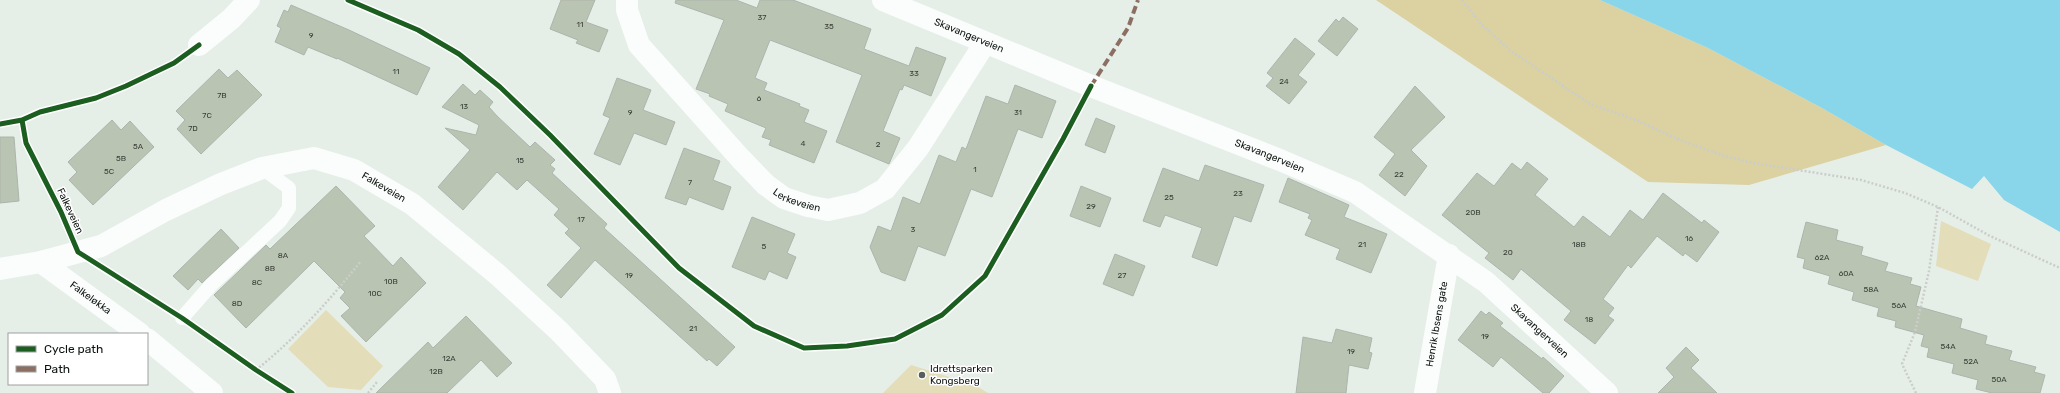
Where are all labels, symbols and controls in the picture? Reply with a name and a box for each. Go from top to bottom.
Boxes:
house number: 37 [758,13,766,22]
street label: Skavangerveien [932,16,1005,55]
house number: 11 [577,20,583,29]
house number: 35 [824,22,834,31]
house number: 9 [309,31,314,40]
house number: 11 [393,67,399,76]
house number: 33 [909,69,919,78]
house number: 24 [1279,77,1289,86]
house number: 7B [217,91,227,100]
house number: 6 [757,94,762,103]
house number: 13 [460,102,468,111]
house number: 9 [628,108,633,117]
house number: 31 [1014,108,1022,117]
house number: 7C [202,111,212,120]
house number: 7D [188,124,198,133]
street label: Skavangerveien [1233,137,1306,176]
house number: 4 [801,139,806,148]
house number: 2 [876,140,881,149]
house number: 5A [133,142,144,151]
house number: 5B [116,154,126,163]
house number: 15 [516,156,524,165]
house number: 1 [973,165,977,174]
house number: 5C [104,167,114,176]
street label: Falkeveien [360,170,408,205]
house number: 22 [1394,170,1404,179]
house number: 7 [688,178,692,187]
street label: Falkeveien [54,186,86,236]
street label: Lerkeveien [770,186,822,214]
house number: 23 [1233,189,1243,198]
house number: 25 [1164,193,1174,202]
house number: 29 [1086,202,1096,211]
house number: 20B [1465,208,1481,217]
house number: 17 [577,215,585,224]
house number: 3 [911,225,916,234]
house number: 16 [1685,234,1693,243]
house number: 21 [1358,240,1366,249]
house number: 18B [1572,240,1586,249]
house number: 5 [762,242,767,251]
house number: 20 [1503,248,1513,257]
house number: 8A [278,251,289,260]
house number: 62A [1815,253,1830,262]
house number: 8B [265,264,275,273]
house number: 60A [1838,269,1854,278]
house number: 19 [625,271,633,280]
house number: 27 [1118,271,1126,280]
house number: 10B [384,277,398,286]
house number: 8C [252,278,262,287]
street label: Falkeløkka [67,279,113,317]
street label: Henrik Ibsens gate [1424,280,1450,368]
house number: 58A [1863,285,1879,294]
house number: 10C [368,289,382,298]
house number: 8D [232,299,243,308]
house number: 56A [1892,301,1907,310]
street label: Skavangerveien [1508,302,1571,360]
house number: 18 [1585,315,1593,324]
house number: 21 [689,324,697,333]
house number: 19 [1481,332,1489,341]
legend [8,333,148,385]
text: Cycle path [44,342,103,356]
house number: 54A [1940,342,1956,351]
house number: 19 [1347,347,1355,356]
house number: 12A [442,354,456,363]
house number: 52A [1964,357,1979,366]
text: Path [44,362,70,376]
place label: Idrettsparken Kongsberg [930,363,993,387]
house number: 12B [429,367,443,376]
marker: Idrettsparken Kongsberg [917,370,927,380]
house number: 50A [1991,375,2007,384]

